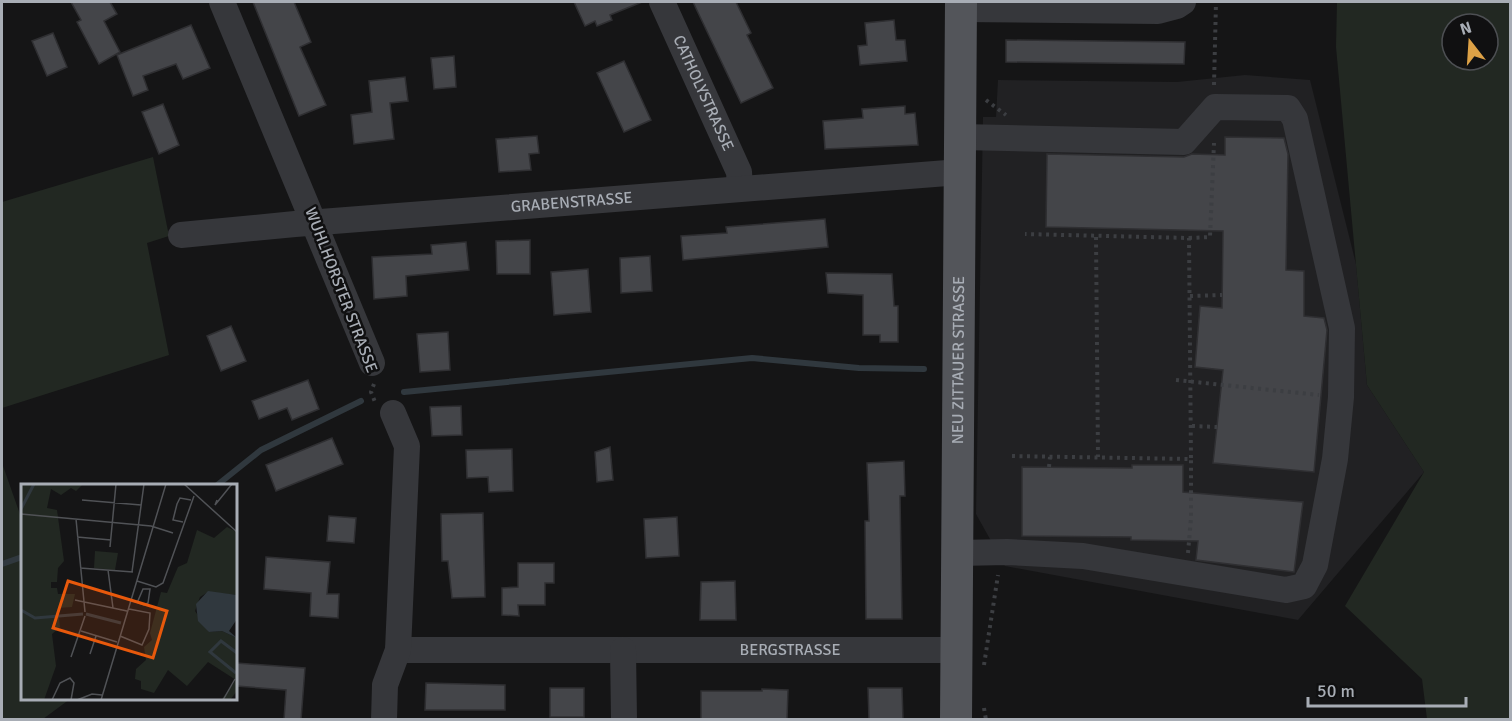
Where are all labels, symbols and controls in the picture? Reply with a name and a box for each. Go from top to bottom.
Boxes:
north arrow [1440,12,1500,72]
text: N [1458,17,1474,40]
street label: CATHOLYSTRASSE [668,32,738,154]
street label: GRABENSTRASSE [510,188,633,217]
street label: WUHLHORSTER STRASSE [300,205,382,375]
street label: NEU ZITTAUER STRASSE [948,276,969,444]
inset map [21,484,237,700]
street label: BERGSTRASSE [739,640,841,660]
scale bar [1308,670,1466,708]
text: 50 m [1317,680,1355,702]

